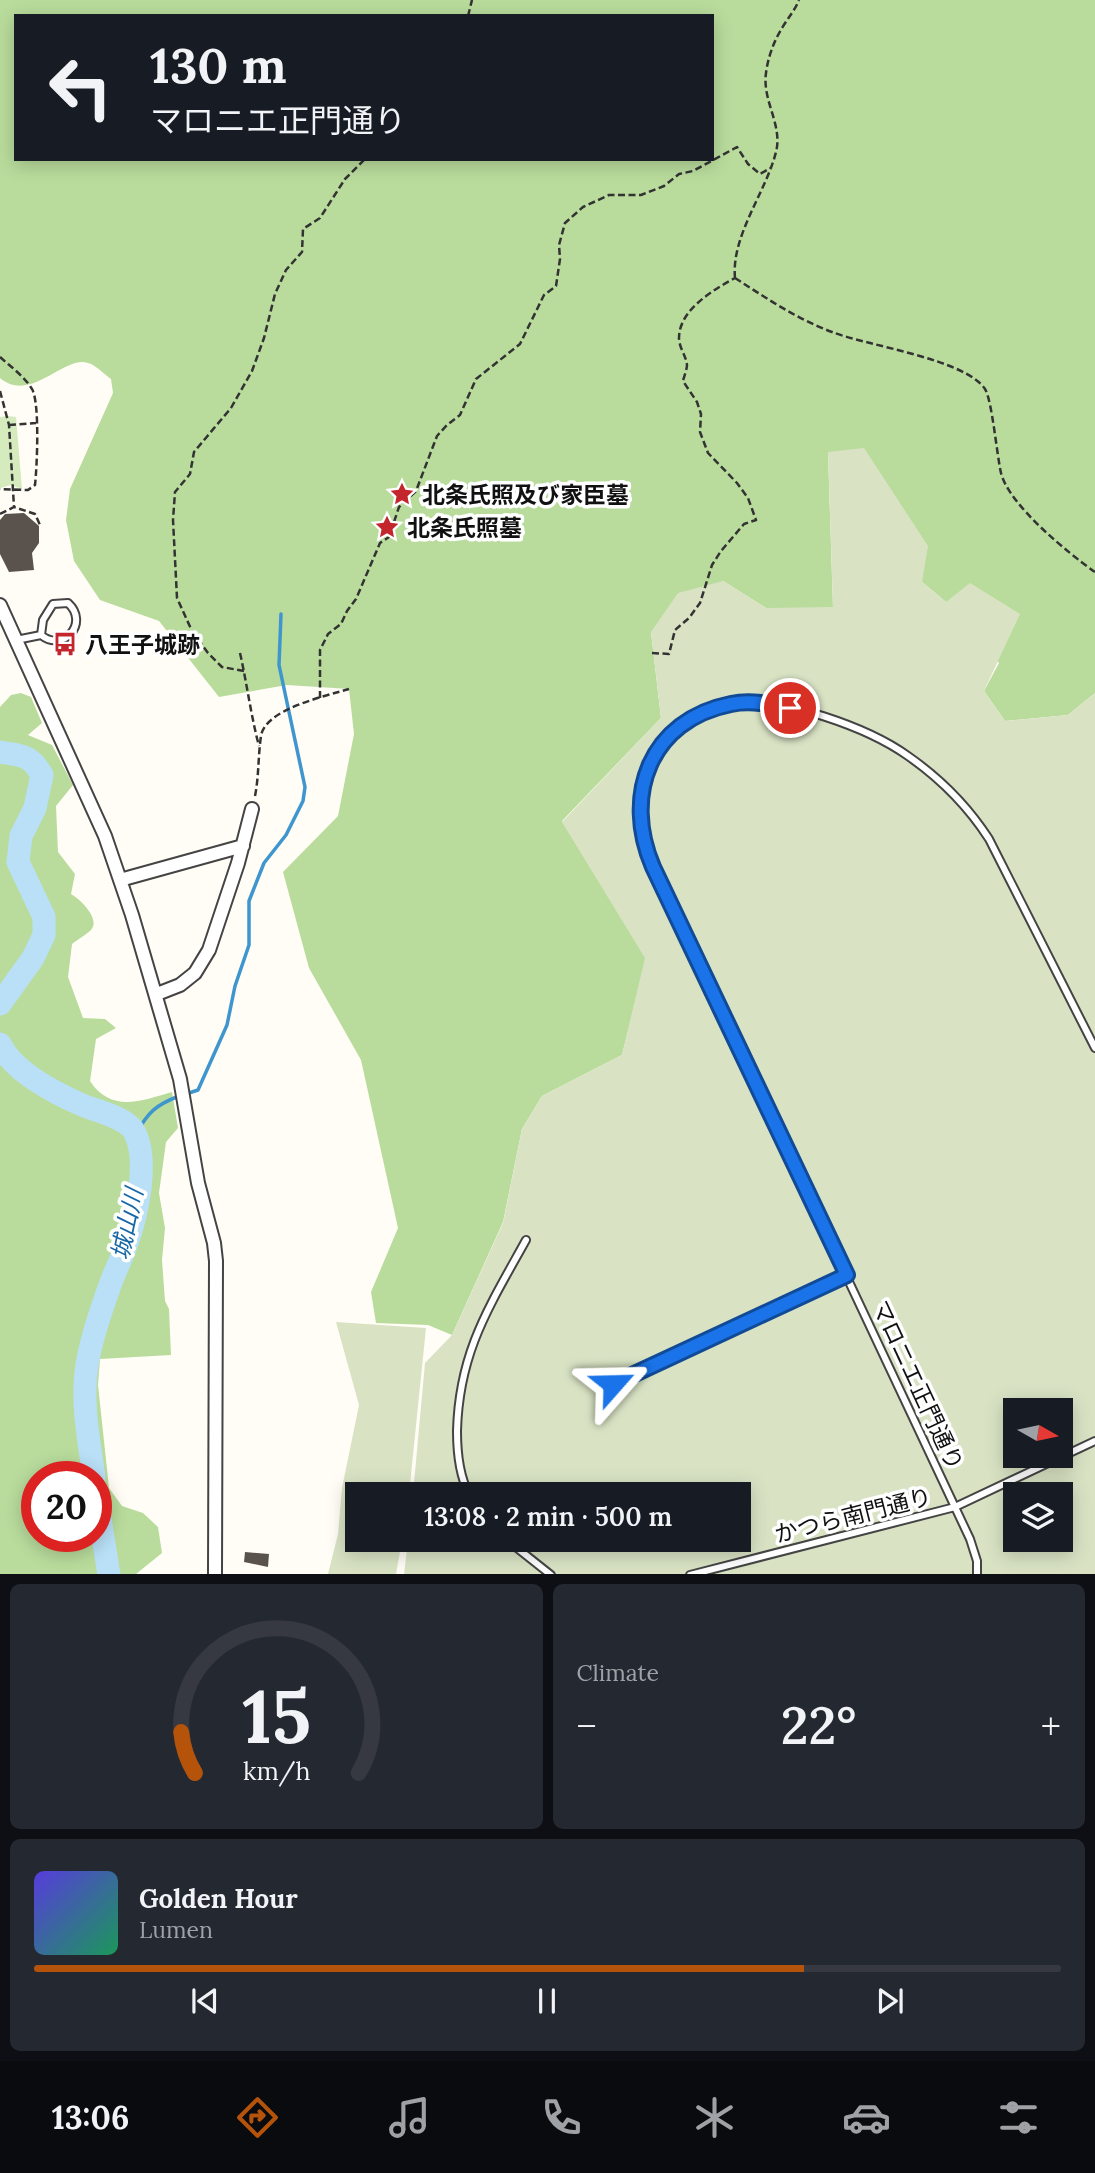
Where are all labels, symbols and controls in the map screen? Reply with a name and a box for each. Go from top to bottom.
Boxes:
text: 130 m [150,34,286,96]
icon: left [35,42,126,133]
text: マロニエ正門通り [150,100,406,141]
place icon: 北条氏照及び家臣墓 [388,480,416,508]
place label: 北条氏照及び家臣墓 [422,480,629,509]
place icon: 北条氏照墓 [373,513,401,541]
place label: 北条氏照墓 [407,513,522,542]
bus stop icon: 八王子城跡 [51,630,79,658]
place label: 八王子城跡 [85,630,200,659]
pin [760,678,820,738]
icon: arrive [771,689,809,727]
water label: 城山川 [104,1183,150,1262]
street label: マロニエ正門通り [866,1295,970,1475]
position arrow [576,1347,650,1421]
north arrow [1003,1398,1073,1468]
map controls [1003,1398,1073,1552]
speed limit sign: 20 [21,1461,112,1552]
street label: かつら南門通り [771,1481,935,1549]
button: layers [1003,1482,1073,1552]
text: 13:08 · 2 min · 500 m [424,1500,672,1533]
text: Climate [577,1658,659,1687]
text: 15 [242,1670,311,1763]
text: 22° [781,1692,857,1758]
text: − [577,1702,597,1750]
text: + [1041,1702,1061,1750]
text: km/h [242,1754,310,1786]
text: Golden Hour [139,1882,298,1915]
text: Lumen [139,1915,213,1944]
icon: previous [186,1982,224,2020]
icon: pause [528,1982,566,2020]
icon: next [871,1982,909,2020]
icon: directions [233,2093,282,2142]
icon: music [385,2093,434,2142]
icon: phone [537,2093,586,2142]
icon: climate [690,2093,739,2142]
icon: car [842,2093,891,2142]
icon: filters [994,2093,1043,2142]
text: 13:06 [52,2097,129,2138]

